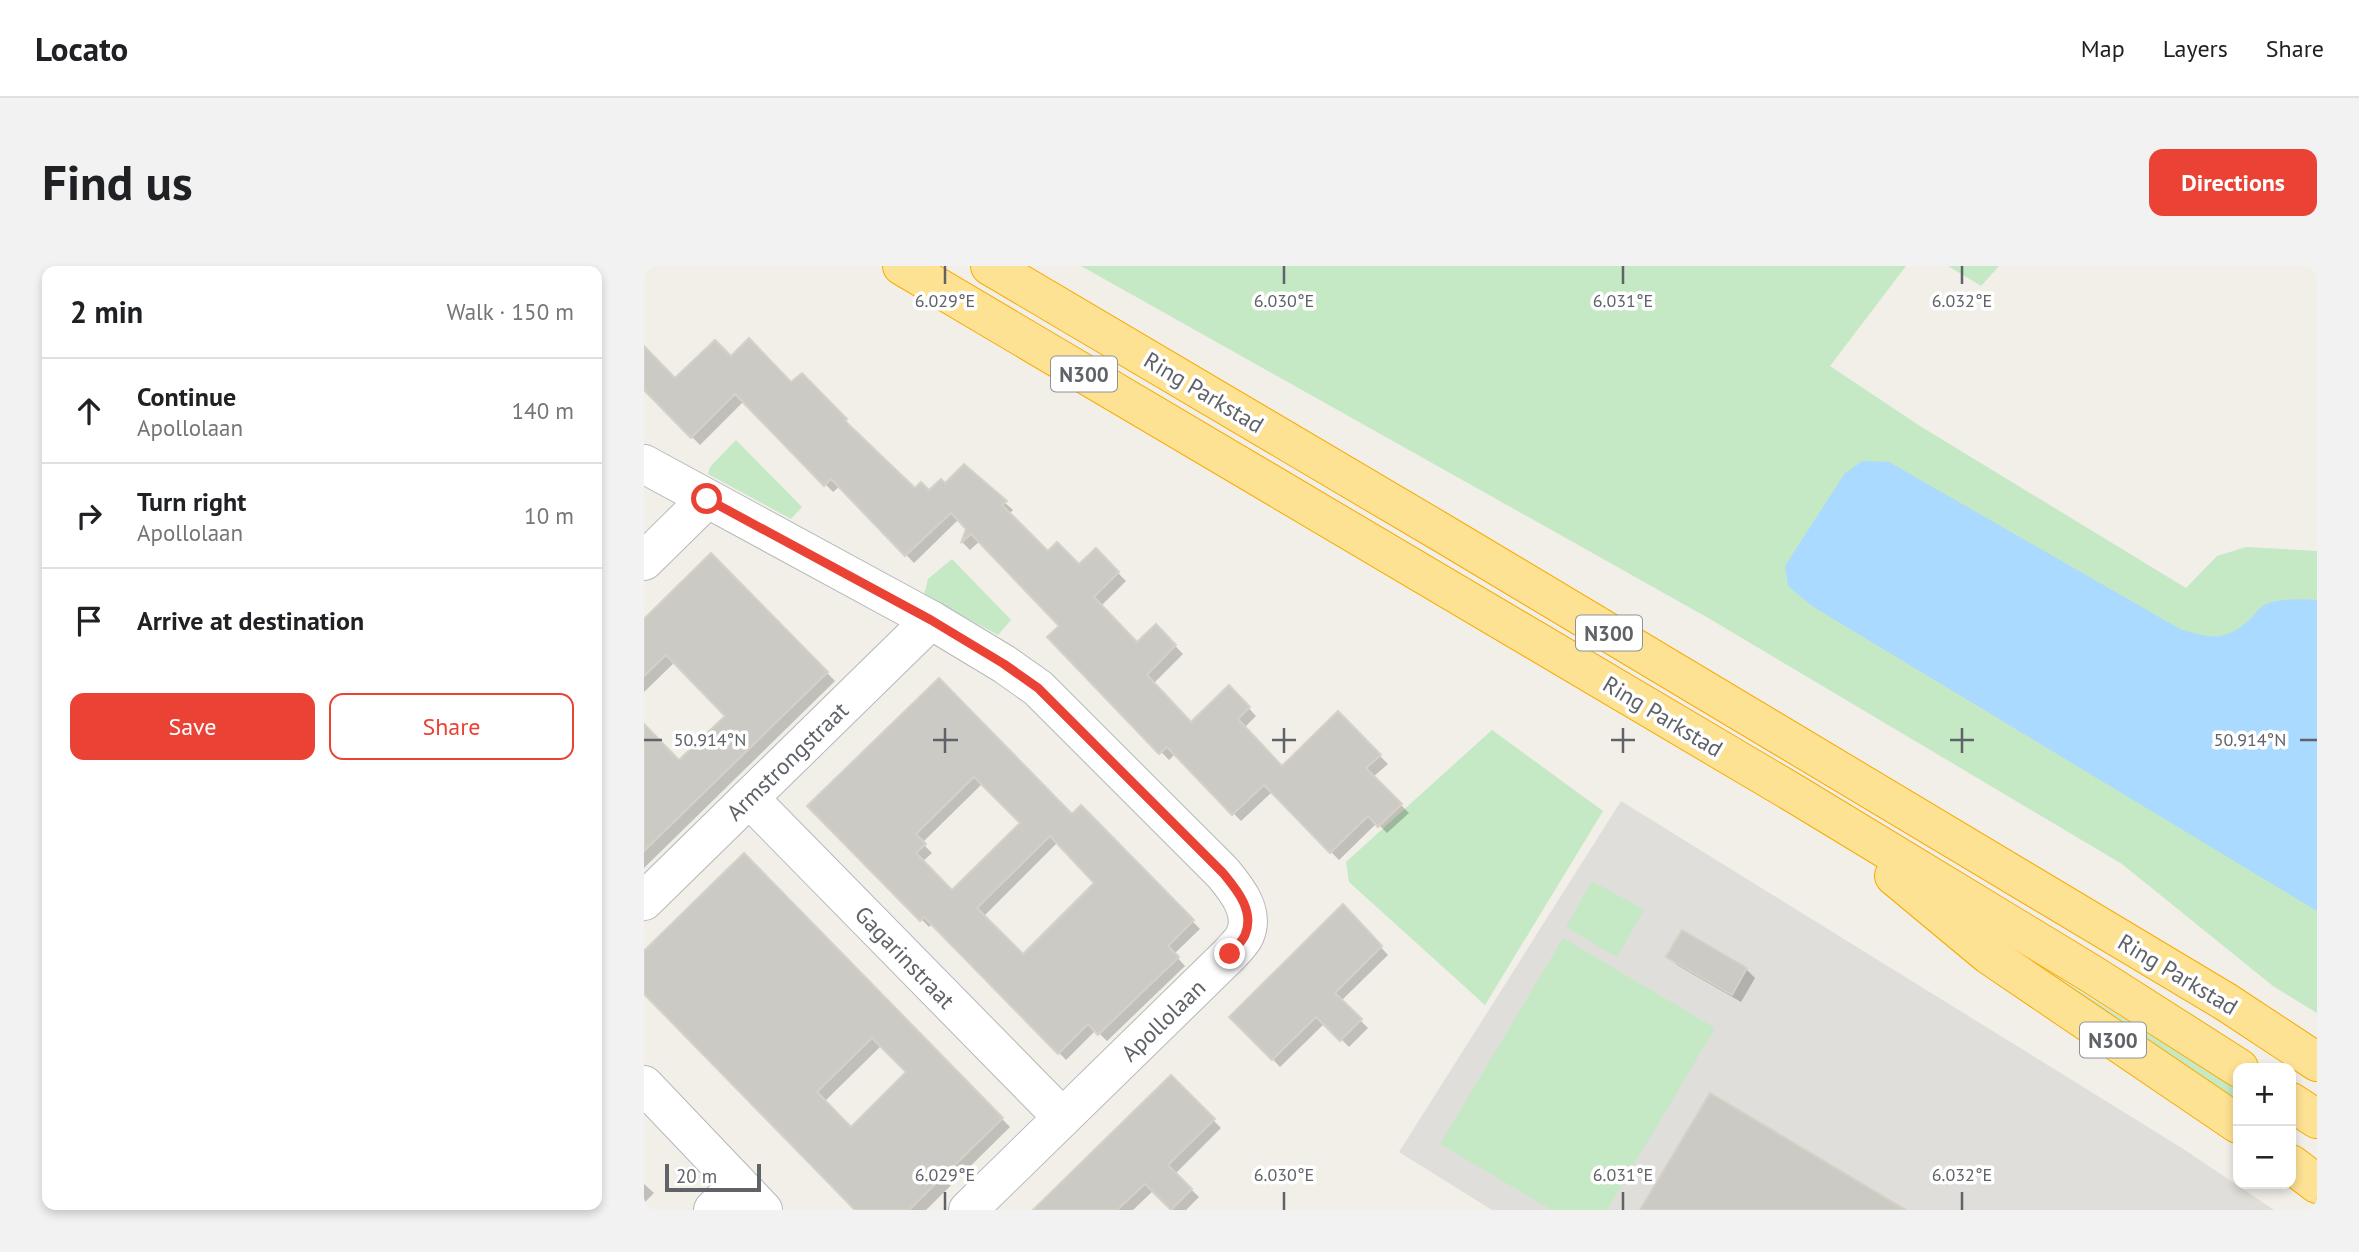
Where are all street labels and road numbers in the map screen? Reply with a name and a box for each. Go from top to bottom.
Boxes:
street label: Ring Parkstad [1139,345,1269,439]
road number: N300 [1051,356,1117,392]
road number: N300 [1576,616,1642,650]
street label: Ring Parkstad [1598,669,1728,763]
street label: Armstrongstraat [720,695,854,826]
street label: Gagarinstraat [849,900,961,1015]
street label: Ring Parkstad [2113,927,2243,1021]
street label: Apollolaan [1115,973,1211,1067]
road number: N300 [2080,1022,2146,1058]

